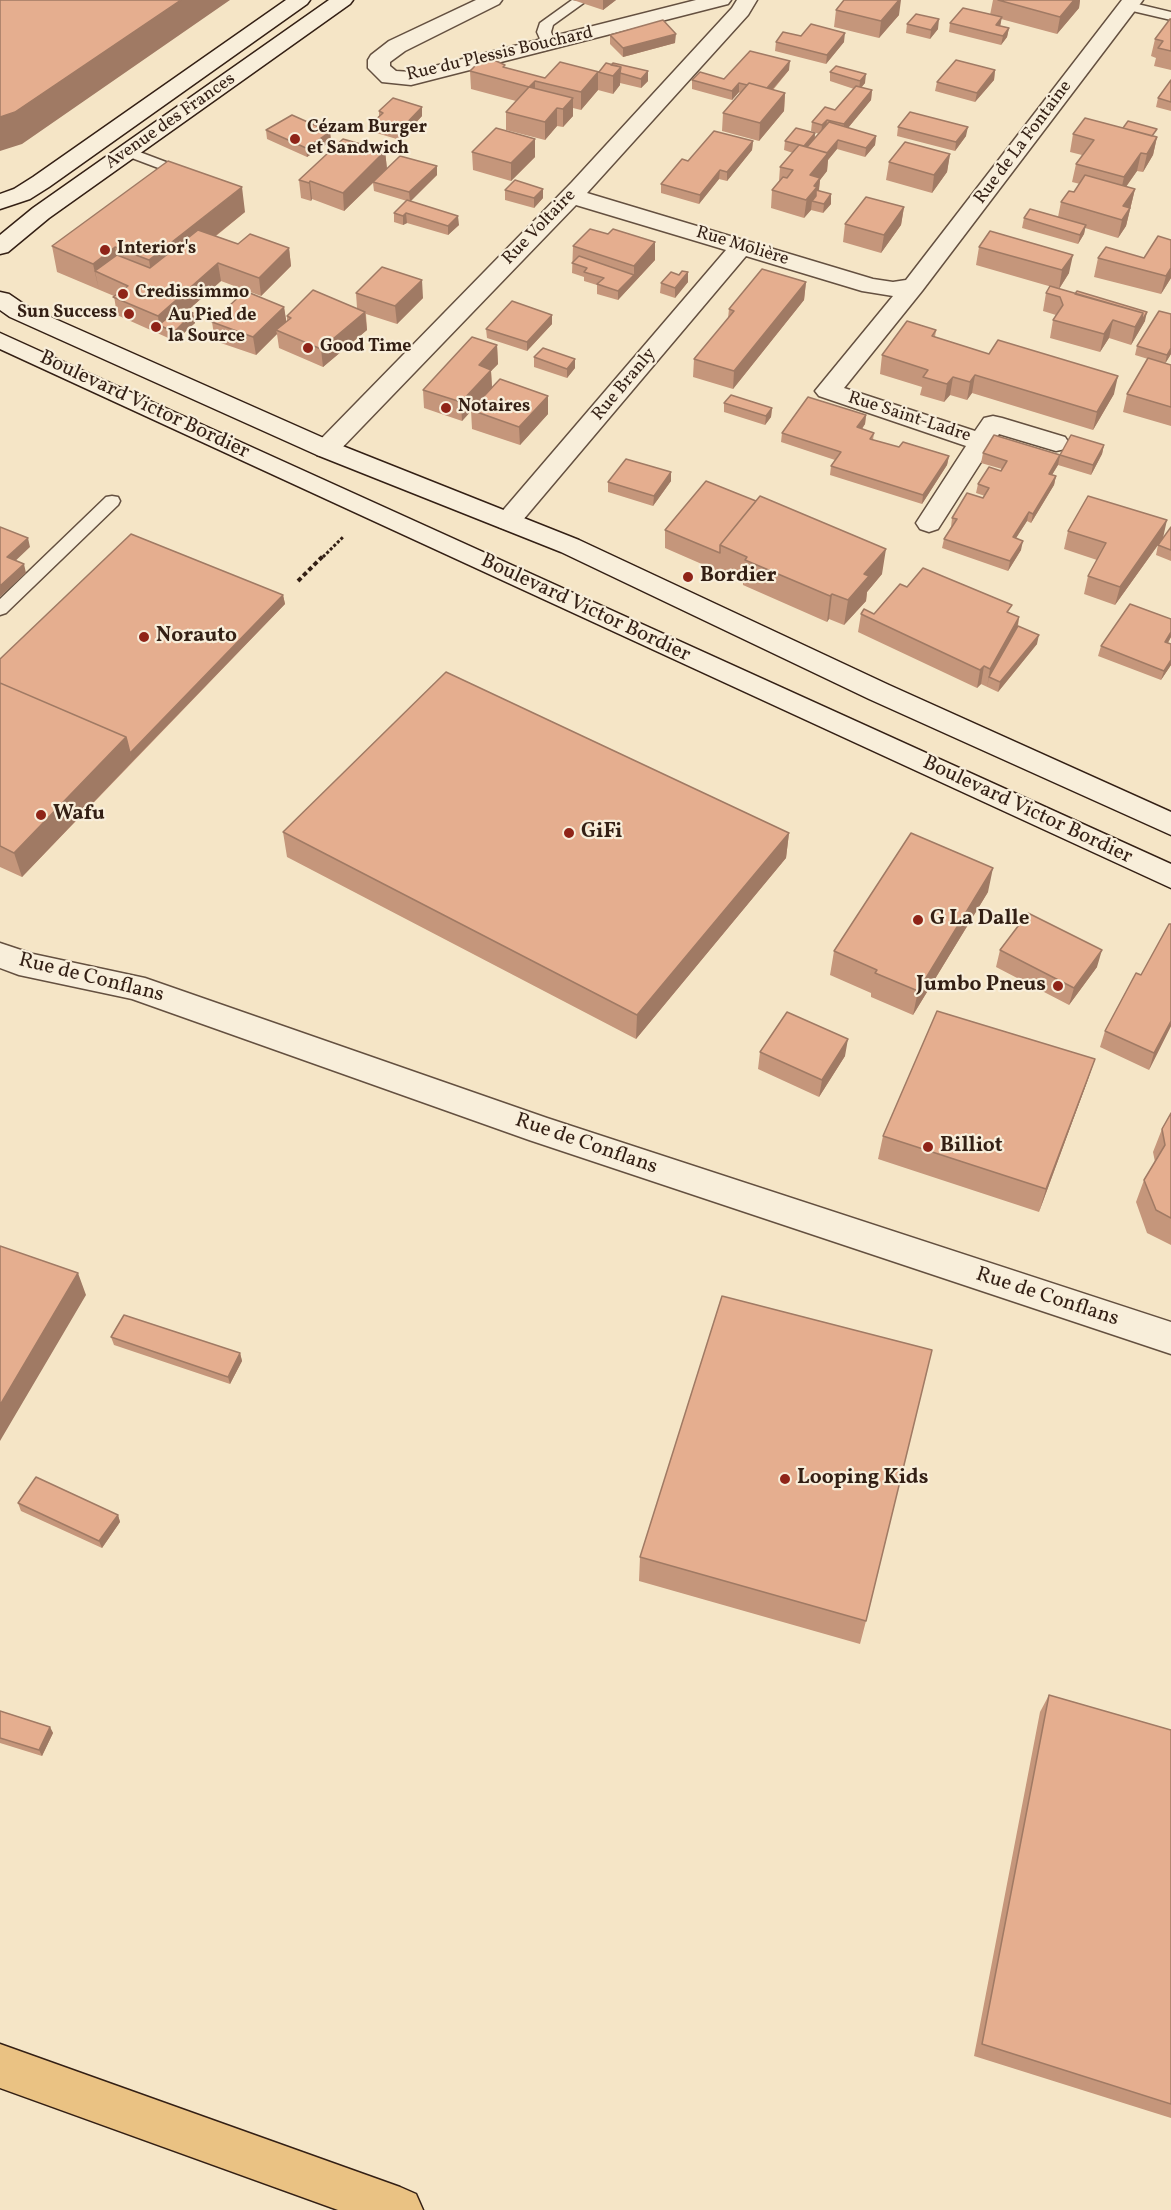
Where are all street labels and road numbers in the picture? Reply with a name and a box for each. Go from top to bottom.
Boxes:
street label: Rue du Plessis Bouchard [405,23,595,87]
street label: Avenue des Frances [102,69,240,175]
street label: Rue de La Fontaine [971,77,1077,209]
street label: Rue Voltaire [499,186,581,270]
street label: Rue Molière [693,223,791,271]
street label: Rue Branly [588,344,662,426]
street label: Boulevard Victor Bordier [35,346,253,466]
street label: Rue Saint-Ladre [845,388,973,448]
street label: Boulevard Victor Bordier [476,549,694,669]
street label: Boulevard Victor Bordier [918,751,1136,871]
street label: Rue de Conflans [16,949,166,1009]
street label: Rue de Conflans [512,1109,660,1181]
street label: Rue de Conflans [972,1263,1122,1333]

